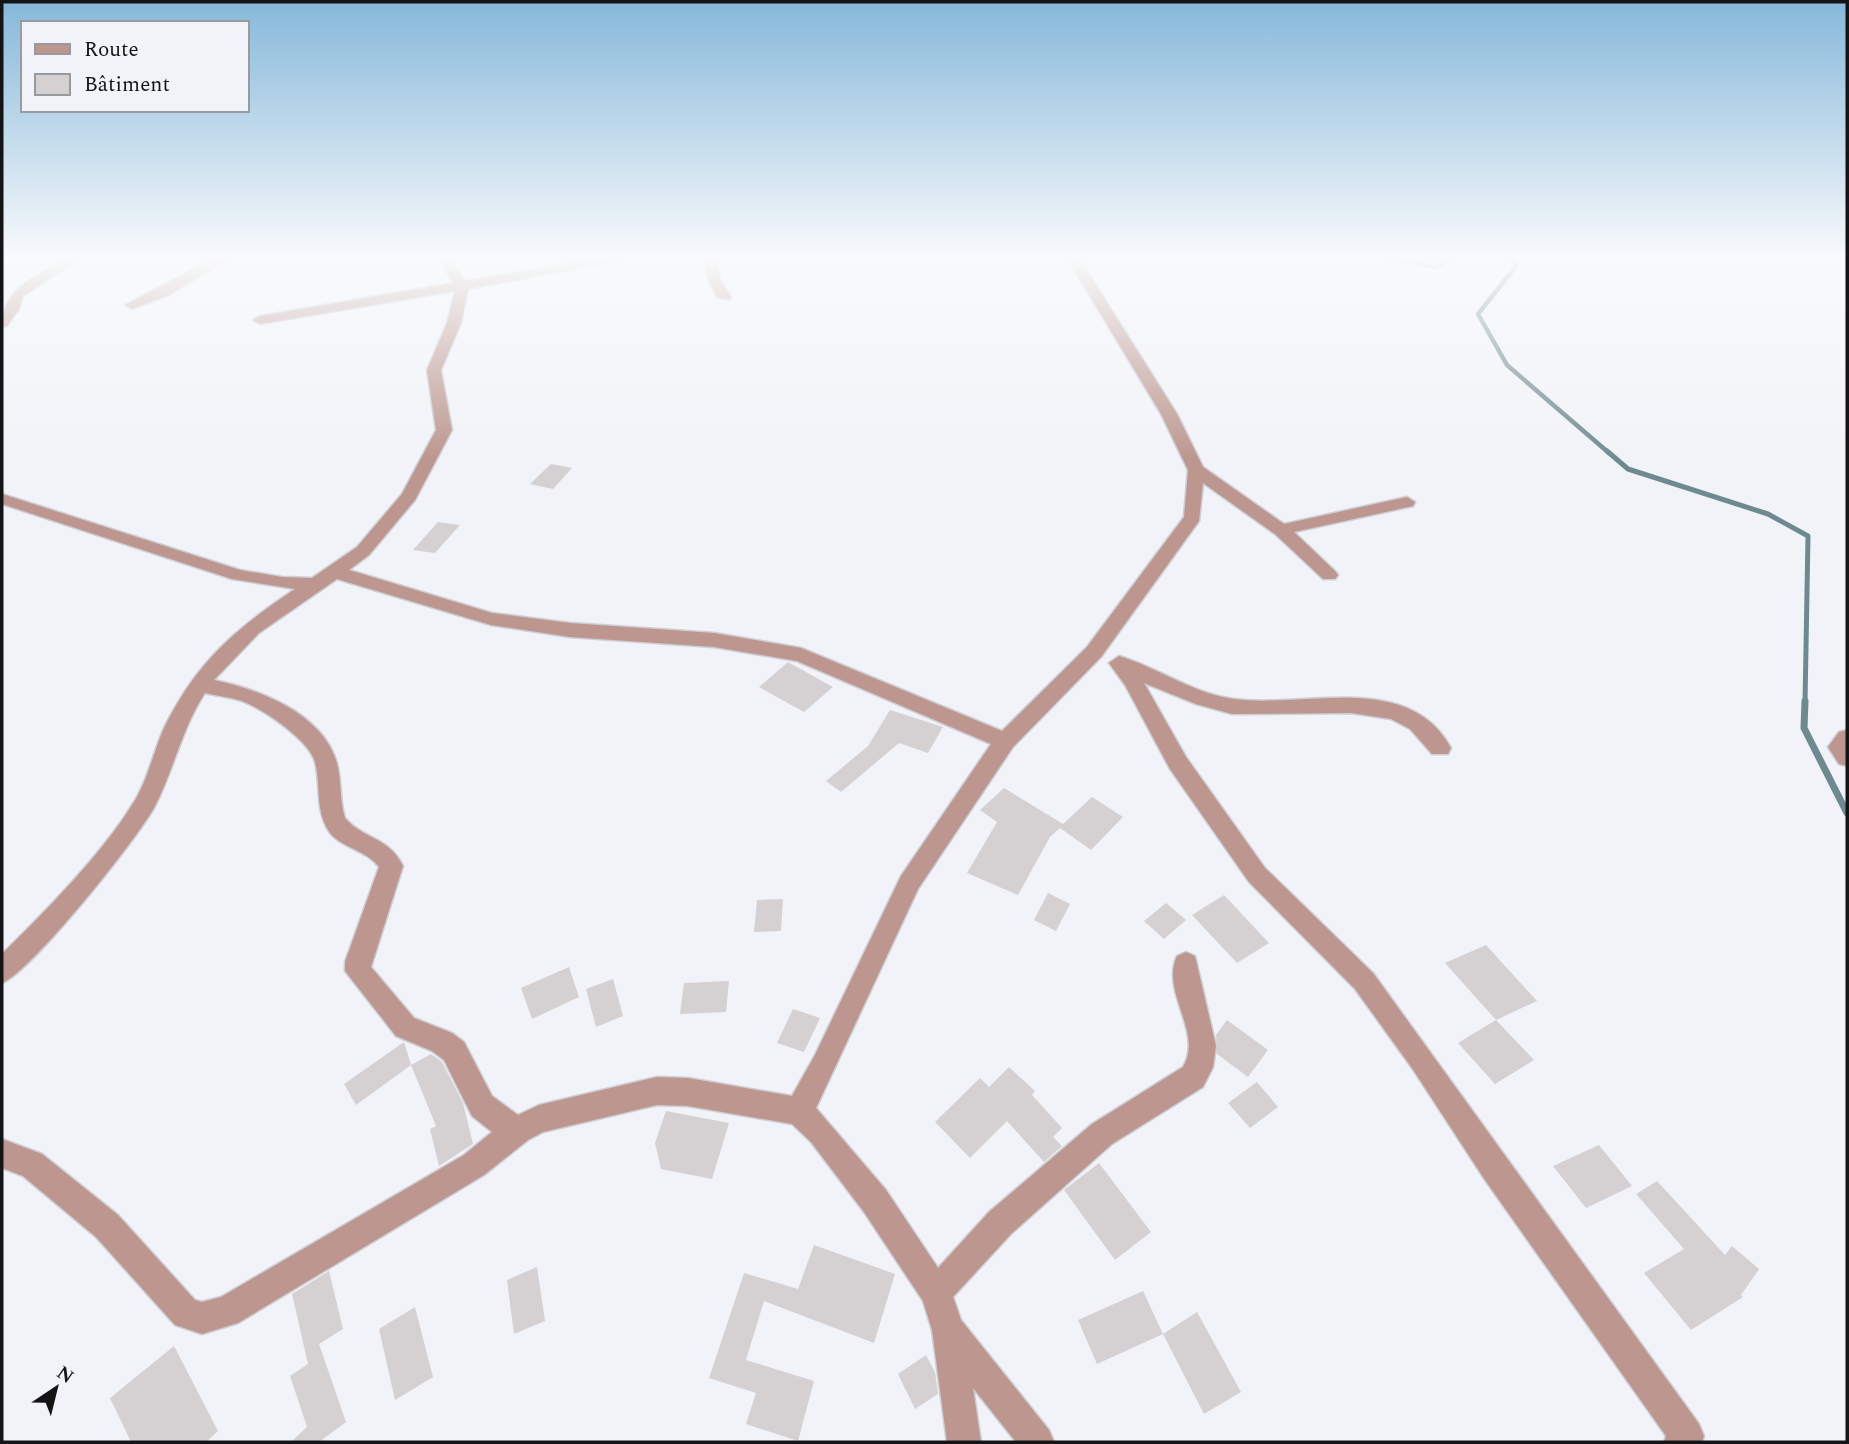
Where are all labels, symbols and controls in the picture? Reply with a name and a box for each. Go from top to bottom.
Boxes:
legend [21,21,248,112]
text: Route [84,34,139,66]
text: Bâtiment [84,69,170,101]
north arrow [21,1353,91,1423]
text: N [50,1359,80,1392]

